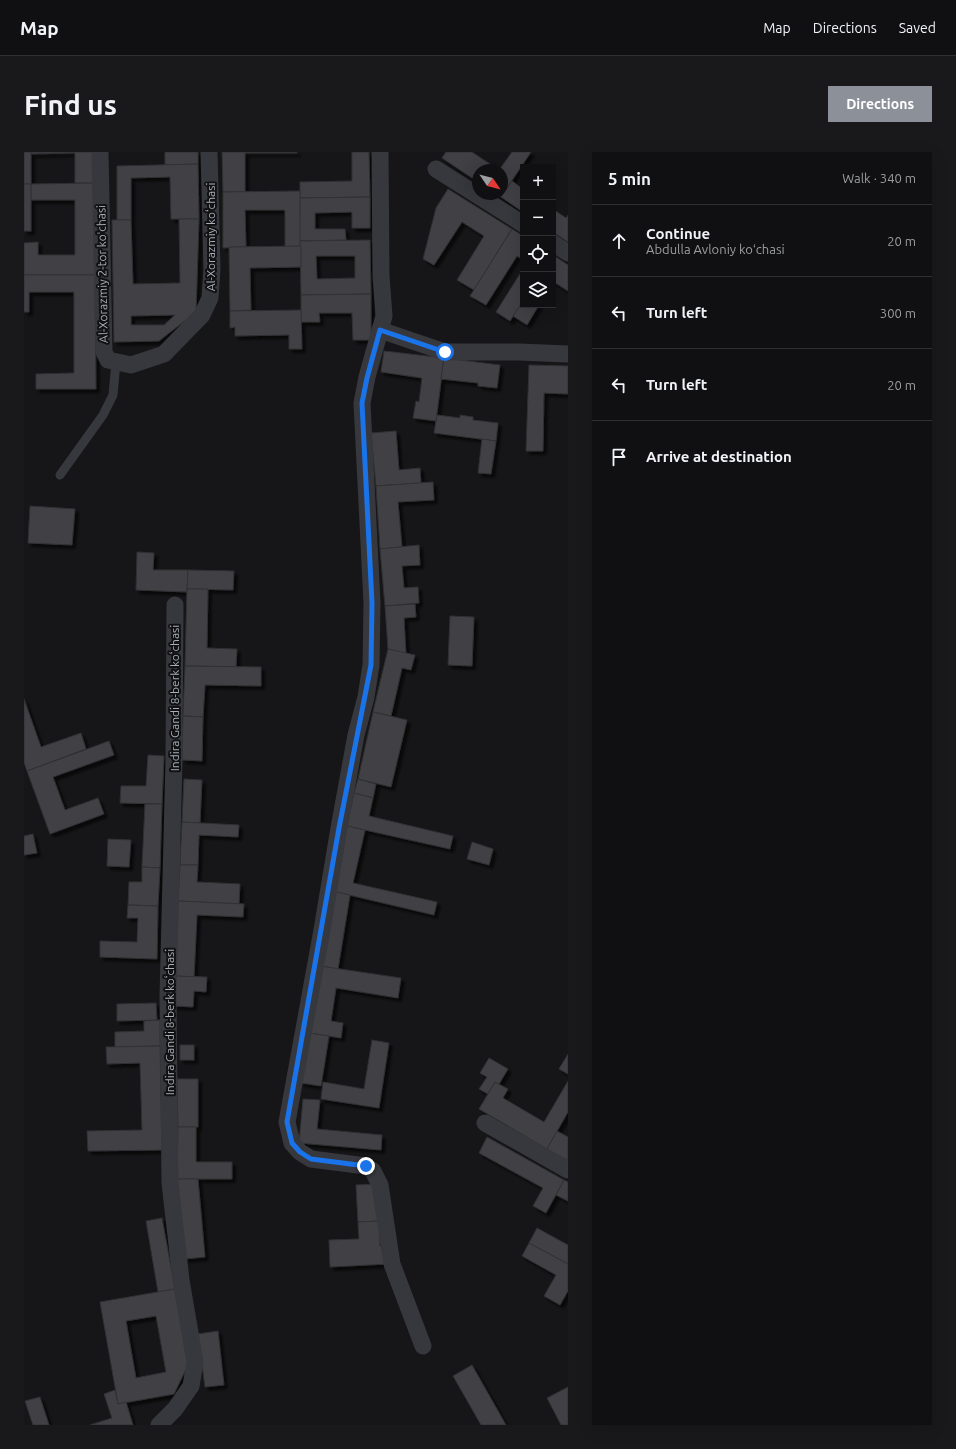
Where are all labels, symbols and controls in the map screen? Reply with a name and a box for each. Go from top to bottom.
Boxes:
text: Map [20,17,59,39]
text: Map [763,20,791,36]
text: Directions [813,20,877,36]
text: Saved [899,20,936,36]
button: Directions [828,86,932,122]
text: Find us [24,89,117,120]
north arrow [472,164,508,200]
map controls [520,164,556,308]
button: + [520,164,556,200]
text: 5 min [608,169,651,188]
text: Walk · 340 m [842,171,916,185]
street label: Al-Xorazmiy koʻchasi [204,183,217,291]
button: − [520,200,556,236]
street label: Al-Xorazmiy 2-tor koʻchasi [94,205,110,343]
text: Continue [646,225,710,242]
icon: ahead [608,230,630,252]
text: 20 m [887,234,916,248]
button: locate [520,236,556,272]
text: Abdulla Avloniy koʻchasi [646,242,785,256]
button: layers [520,272,556,308]
icon: left [608,302,630,324]
text: Turn left [646,304,707,321]
text: 300 m [880,306,916,320]
route start [436,343,454,361]
icon: left [608,374,630,396]
text: Turn left [646,376,707,393]
text: 20 m [887,378,916,392]
icon: arrive [608,446,630,468]
text: Arrive at destination [646,448,792,465]
street label: Indira Gandi 8-berk koʻchasi [168,625,181,771]
street label: Indira Gandi 8-berk koʻchasi [163,949,176,1095]
route end [357,1157,375,1175]

